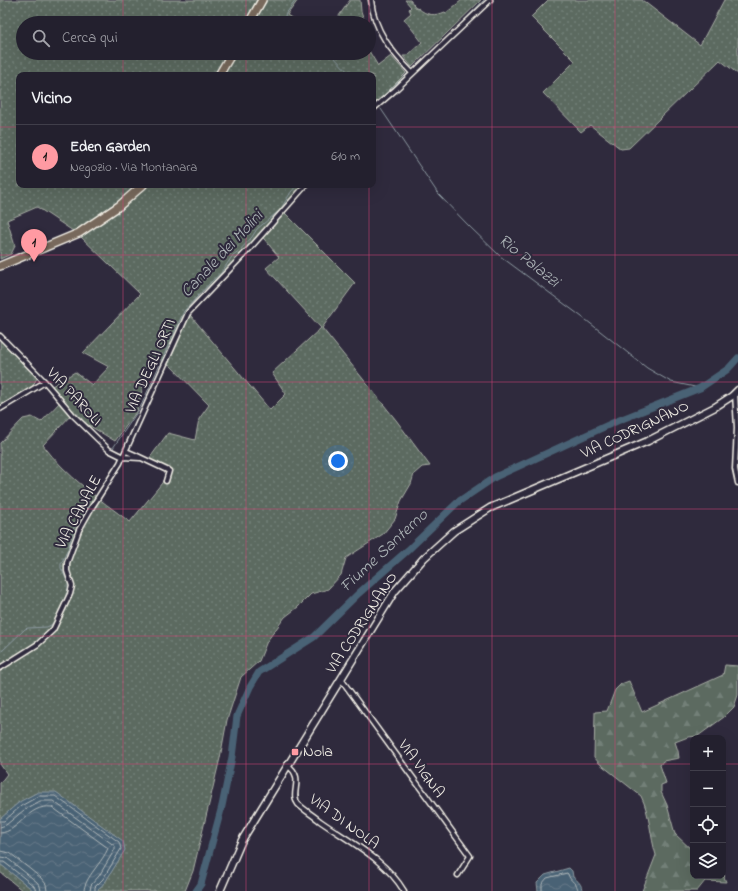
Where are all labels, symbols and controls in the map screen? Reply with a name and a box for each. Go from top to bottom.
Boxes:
search box [16,16,376,60]
icon: search [30,27,52,49]
text: Cerca qui [62,27,118,49]
text: Vicino [32,86,72,111]
text: Eden Garden [70,136,150,158]
text: 1 [43,147,47,166]
text: 610 m [331,147,360,166]
text: Negozio · Via Montanara [70,158,197,177]
water label: Canale dei Molini [175,203,270,303]
water label: Rio Palazzi [493,228,567,295]
pin: 1 [21,229,47,262]
street label: VIA DEGLI ORTI [119,315,183,418]
street label: VIA PAROLI [40,362,107,432]
street label: VIA CODRIGNANO [576,394,693,466]
your location [328,451,348,471]
street label: VIA CANALE [49,471,108,554]
water label: Fiume Santerno [334,503,435,599]
street label: VIA CODRIGNANO [320,567,404,679]
street label: VIA VIGNA [391,734,451,803]
map controls [690,735,726,879]
button: + [690,735,726,771]
place label: Nola [303,740,333,764]
marker: Nola [290,747,300,757]
button: − [690,771,726,807]
street label: VIA DI NOLA [303,788,384,856]
button: locate [690,807,726,843]
button: layers [690,843,726,879]

